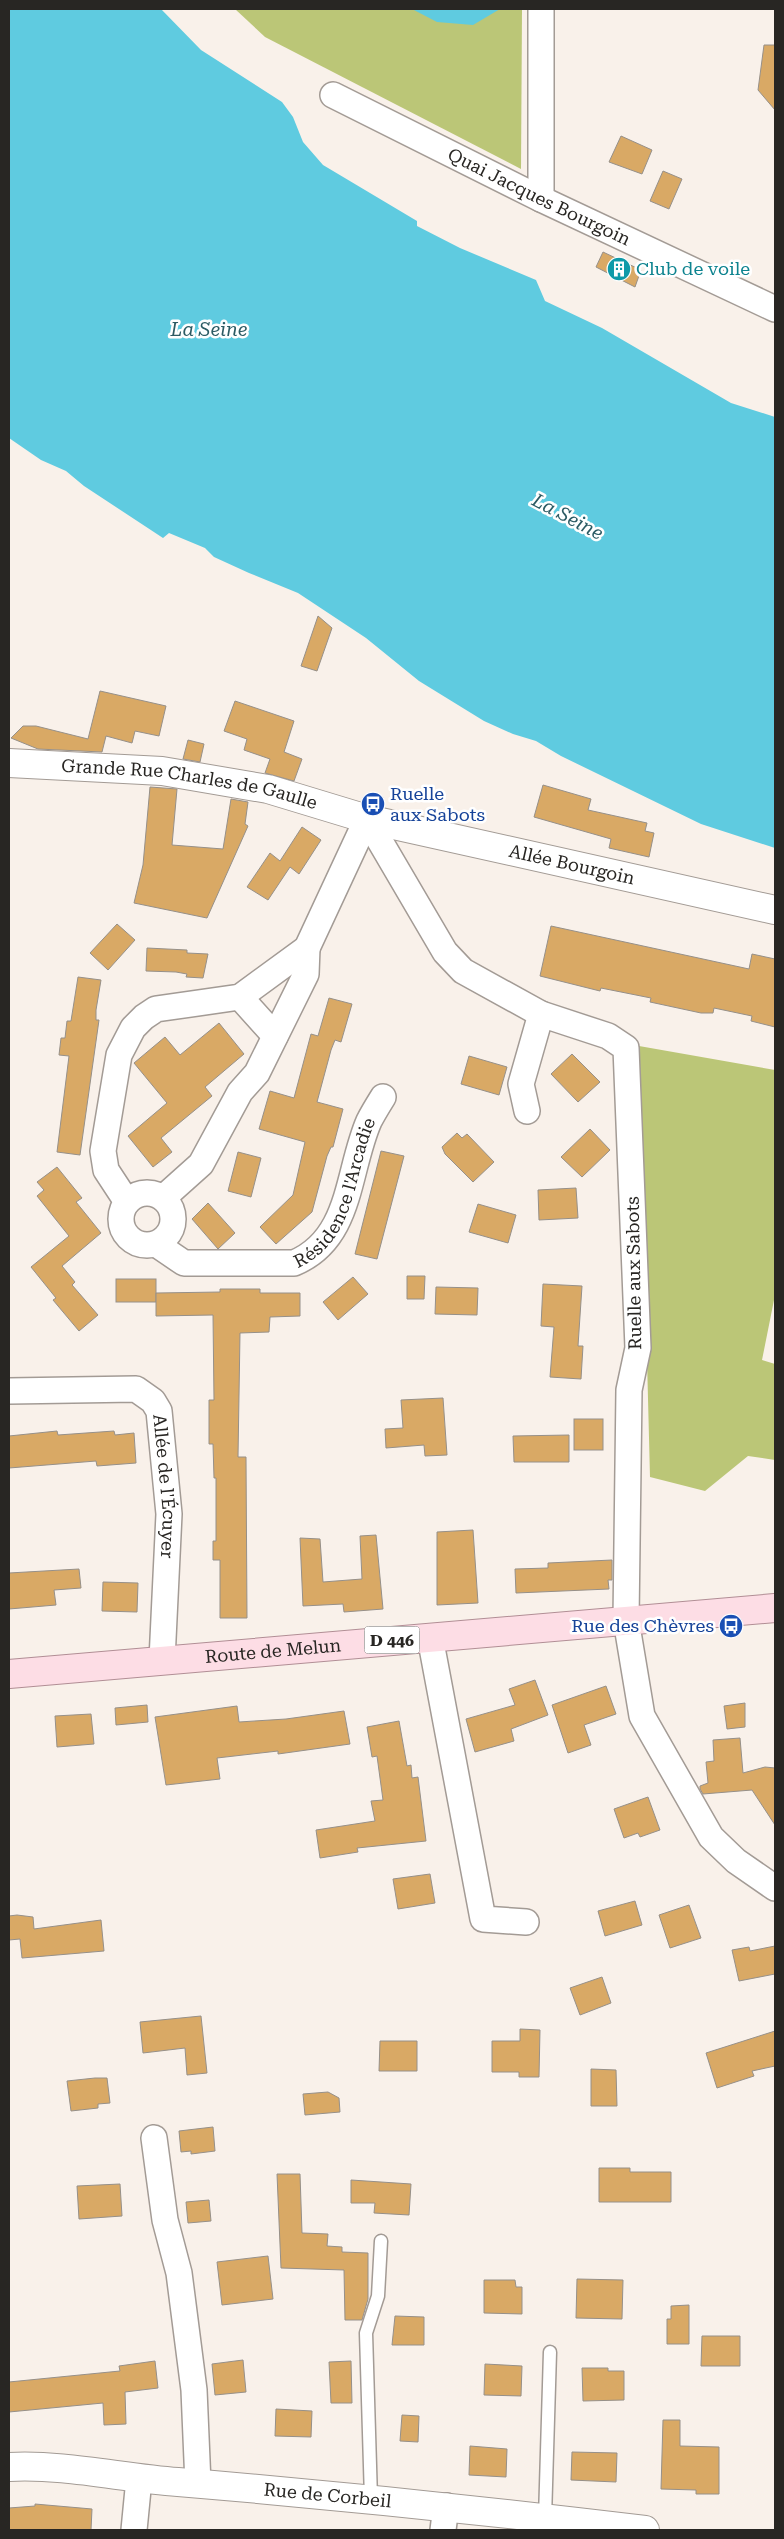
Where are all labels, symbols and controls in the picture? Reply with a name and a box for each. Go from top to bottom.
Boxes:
street label: Quai Jacques Bourgoin [445,143,634,250]
building icon: Club de voile [606,256,632,282]
place label: Club de voile [636,258,750,279]
water label: La Seine [170,318,248,341]
water label: La Seine [528,488,607,545]
street label: Grande Rue Charles de Gaulle [61,755,320,813]
place label: Ruelle aux Sabots [390,783,485,825]
bus stop icon: Ruelle aux Sabots [360,791,386,817]
street label: Allée Bourgoin [507,840,637,888]
street label: Résidence l'Arcadie [290,1114,379,1272]
street label: Ruelle aux Sabots [622,1196,645,1350]
street label: Allée de l'Écuyer [149,1413,180,1559]
bus stop icon: Rue des Chèvres [718,1613,744,1639]
place label: Rue des Chèvres [571,1615,714,1636]
road number: D 446 [364,1626,420,1654]
street label: Route de Melun [204,1634,342,1667]
street label: Rue de Corbeil [263,2478,393,2512]

